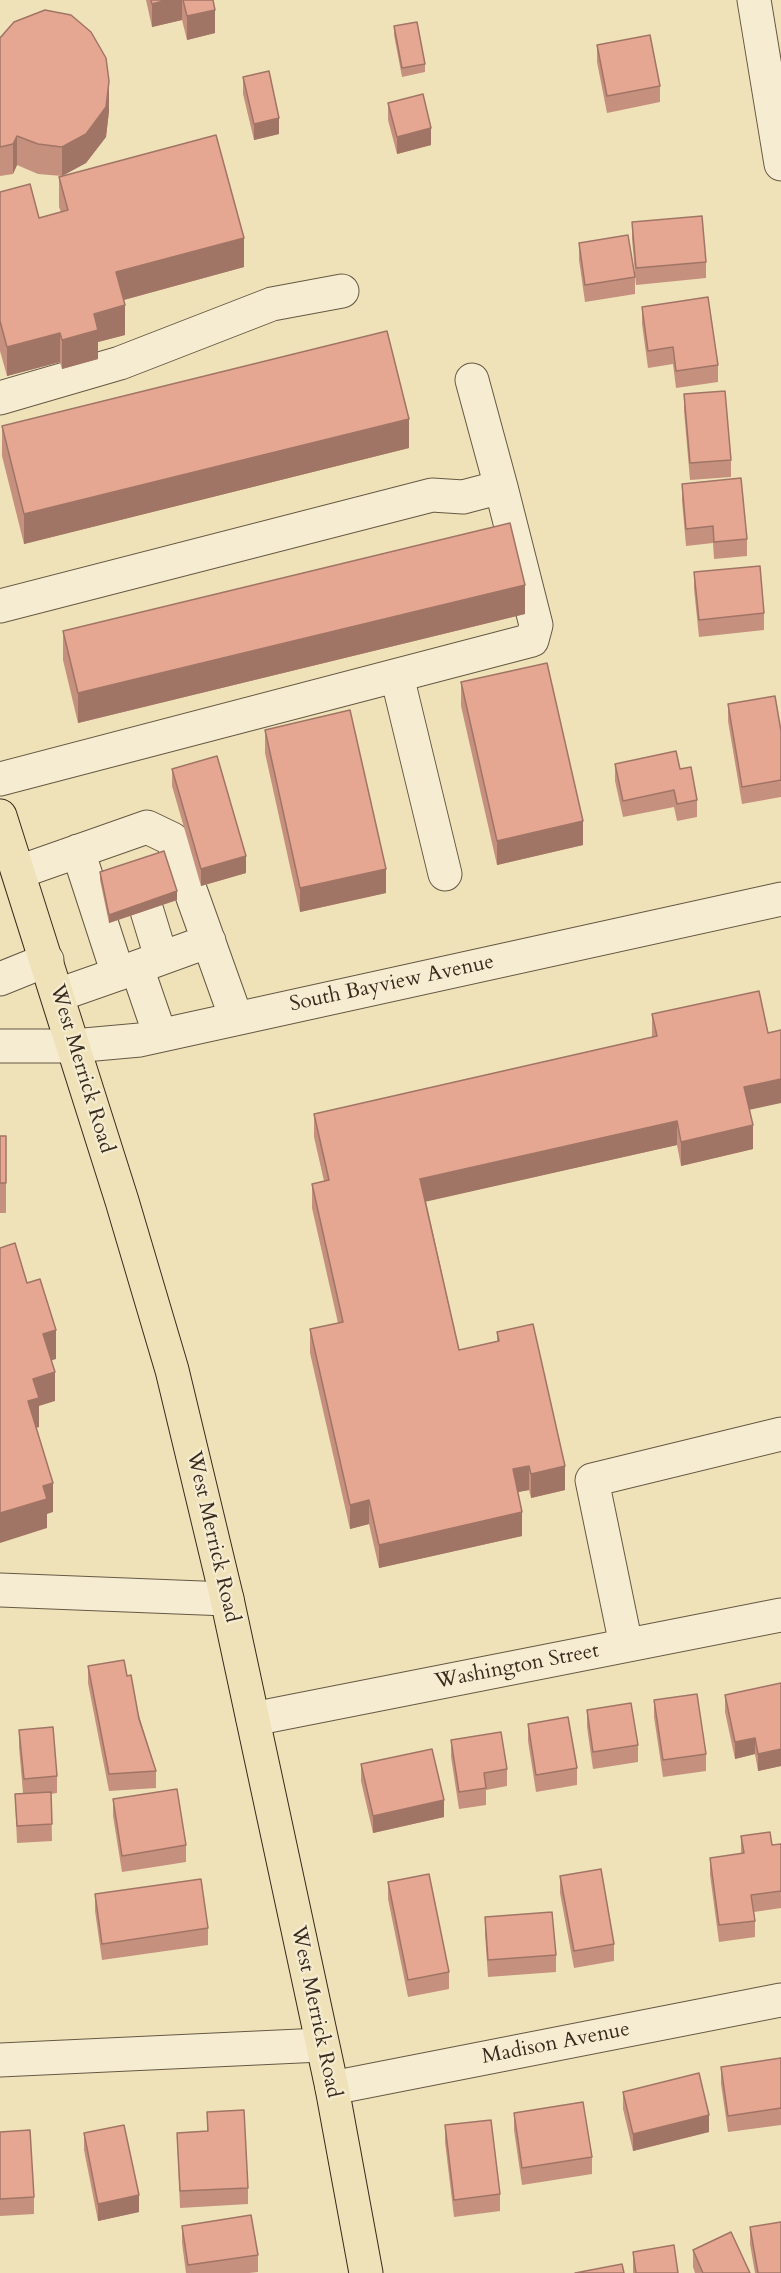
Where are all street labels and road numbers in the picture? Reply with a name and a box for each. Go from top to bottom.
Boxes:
street label: South Bayview Avenue [288,950,496,1018]
street label: West Merrick Road [43,982,119,1156]
street label: West Merrick Road [180,1449,244,1625]
street label: Washington Street [433,1639,601,1695]
street label: West Merrick Road [284,1924,346,2100]
street label: Madison Avenue [480,2017,632,2071]

